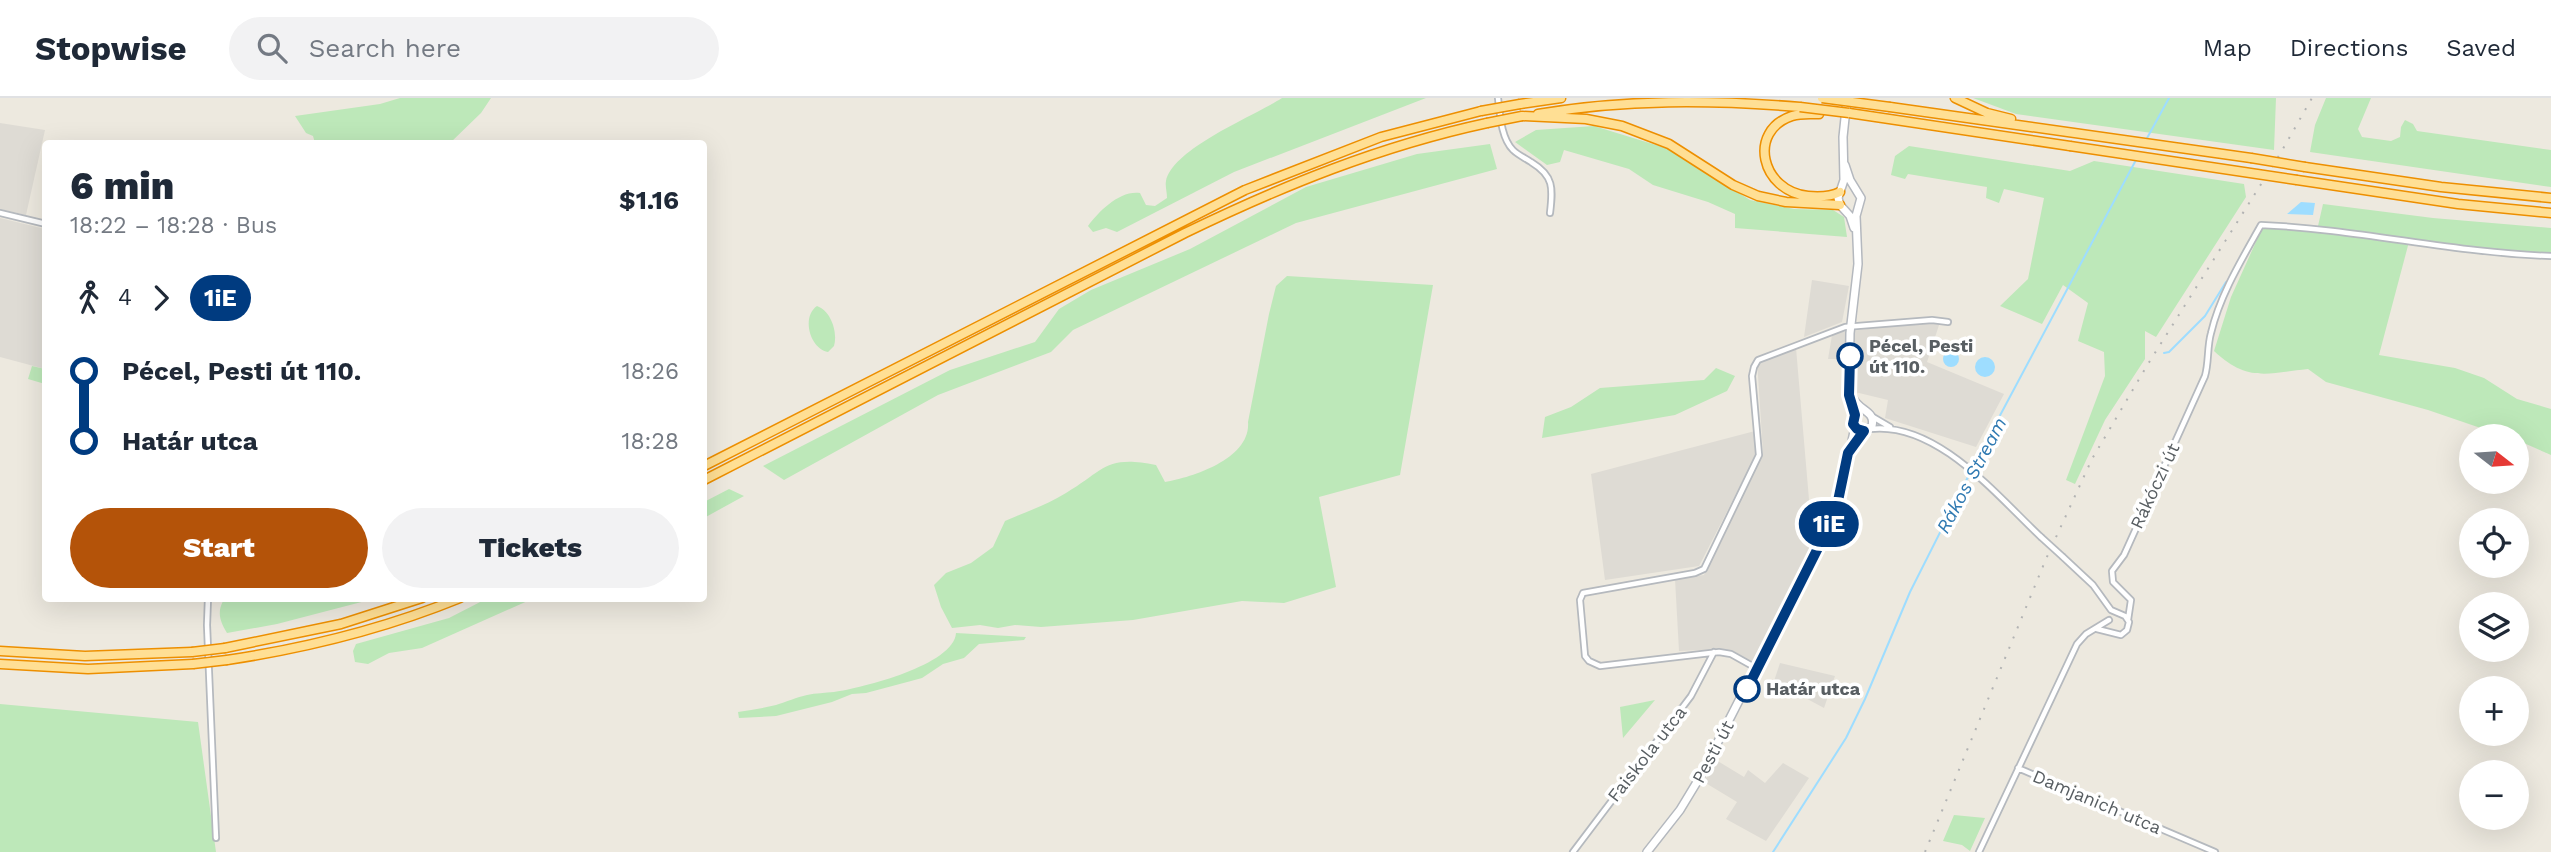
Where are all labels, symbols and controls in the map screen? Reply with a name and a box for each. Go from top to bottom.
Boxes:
search box [229,17,719,80]
text: Stopwise [35,29,187,68]
icon: search [253,29,291,67]
text: Search here [309,33,461,63]
text: Map [2203,34,2252,62]
text: Directions [2290,34,2408,62]
text: Saved [2446,34,2516,62]
text: 6 min [70,164,174,208]
text: $1.16 [619,185,679,215]
text: 18:22 – 18:28 · Bus [70,212,277,239]
icon: walk [70,279,108,317]
icon: forward [142,279,180,317]
text: 4 [118,284,132,311]
text: 1iE [204,284,237,312]
place label: Pécel, Pesti út 110. [1869,335,1973,377]
marker: Pécel, Pesti út 110. [1837,343,1863,369]
text: Pécel, Pesti út 110. [122,356,361,386]
text: 18:26 [622,358,679,385]
water label: Rákos Stream [1931,413,2012,537]
north arrow [2459,424,2529,494]
map controls [2459,424,2529,830]
text: Határ utca [122,426,258,456]
text: 18:28 [621,428,679,455]
street label: Rákóczi út [2126,439,2184,532]
line badge: 1iE [1789,501,1869,547]
button: Start [70,508,368,588]
button: Tickets [382,508,679,588]
button: locate [2459,508,2529,578]
text: 1iE [1813,510,1845,538]
button: layers [2459,592,2529,662]
marker: Határ utca [1734,676,1760,702]
button: + [2459,676,2529,746]
place label: Határ utca [1766,678,1861,699]
street label: Faiskola utca [1603,702,1690,806]
street label: Pesti út [1687,717,1738,787]
button: − [2459,760,2529,830]
street label: Damjanich utca [2030,765,2165,838]

